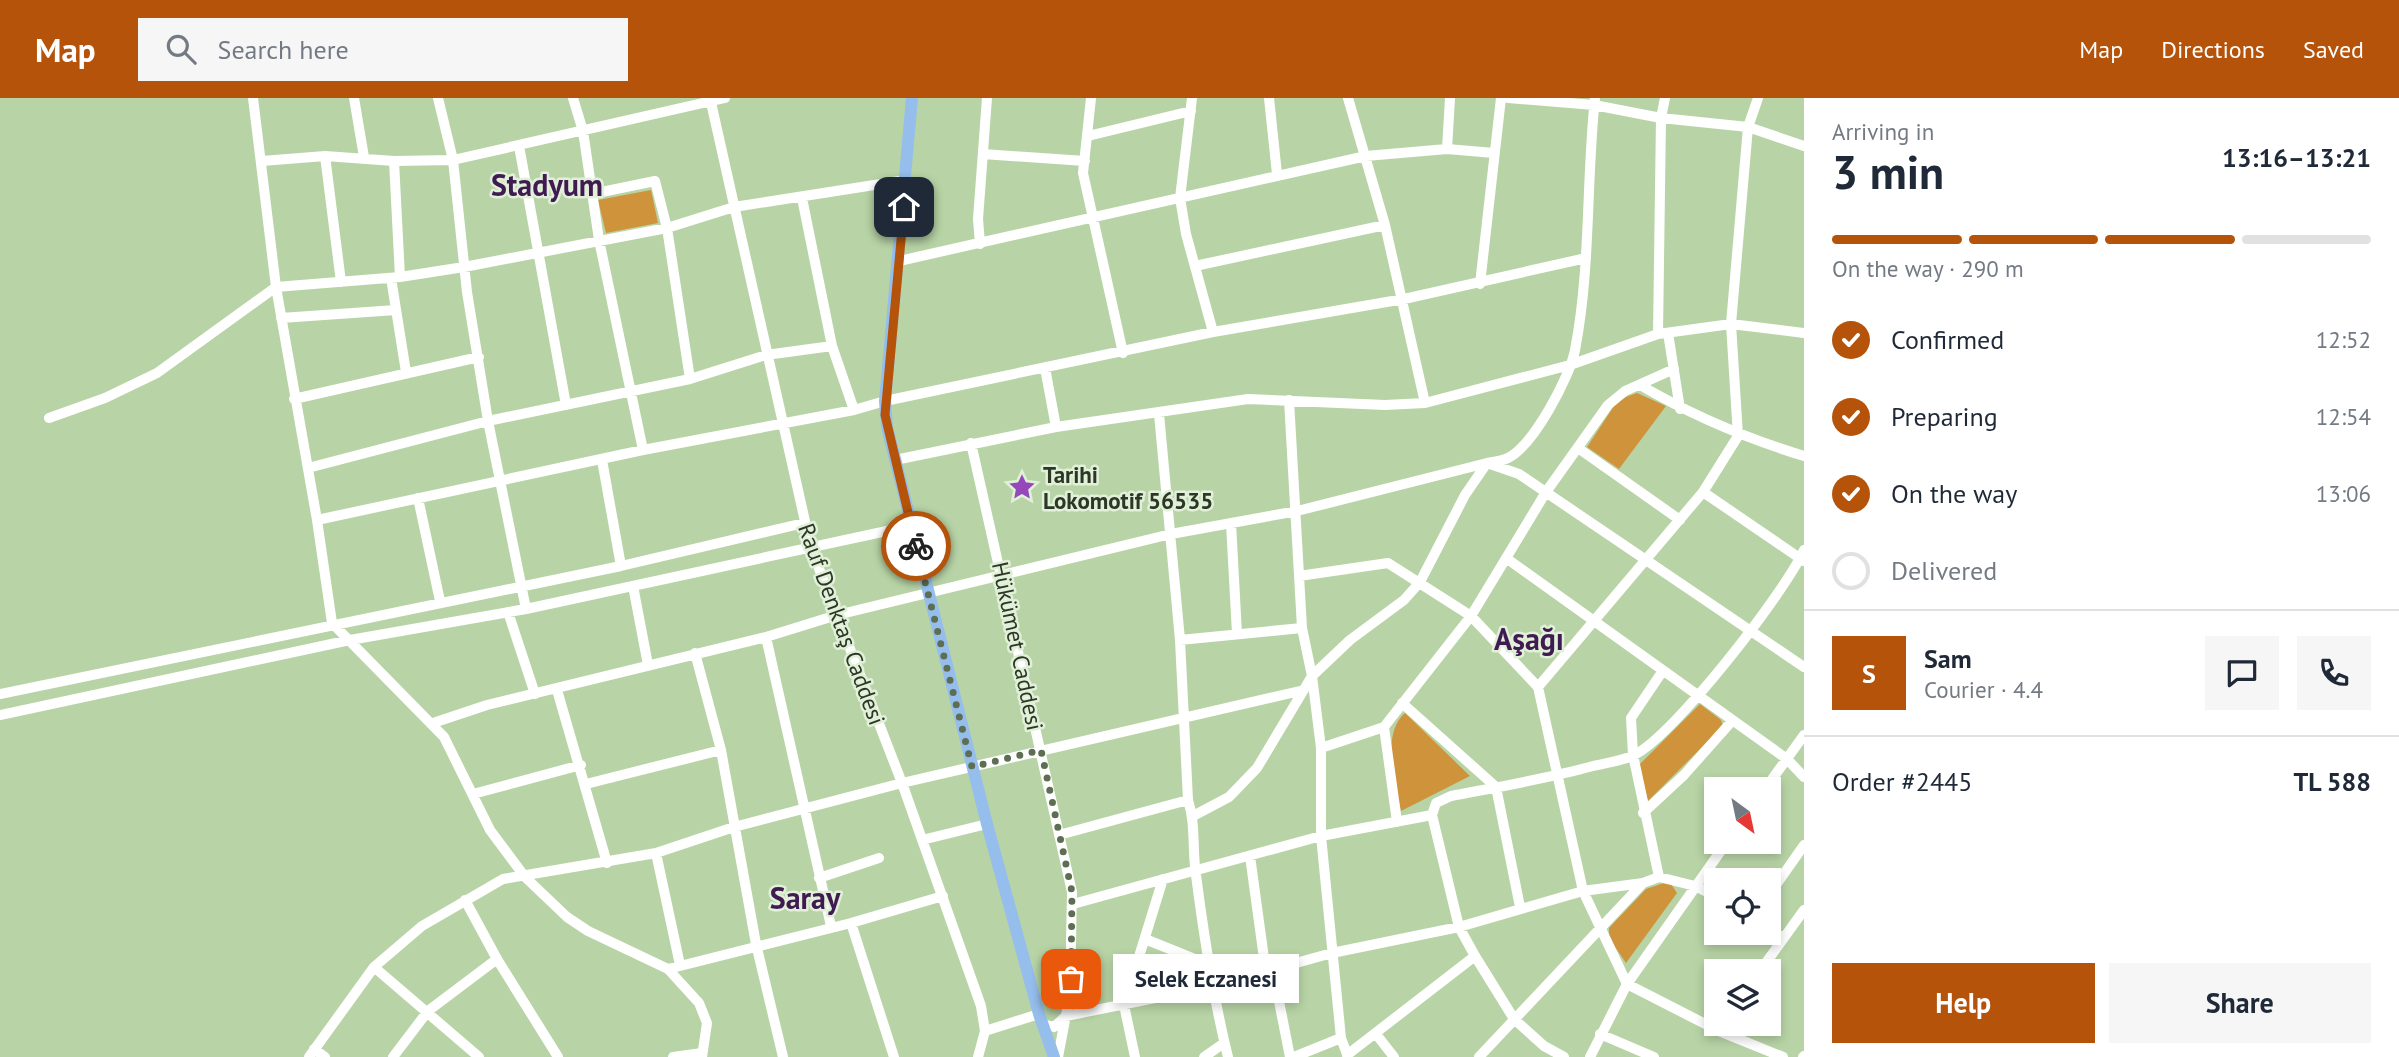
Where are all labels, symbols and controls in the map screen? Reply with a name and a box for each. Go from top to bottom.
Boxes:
search box [138,18,628,81]
text: Map [35,28,96,71]
icon: search [162,30,200,68]
text: Search here [218,33,349,66]
text: Map [2079,34,2123,65]
text: Directions [2161,34,2265,65]
text: Saved [2303,34,2364,65]
text: Arriving in [1832,117,1934,146]
text: 13:16–13:21 [2222,141,2371,174]
text: 3 min [1832,142,1944,202]
district label: Stadyum [491,165,603,204]
pin [874,177,934,237]
icon: home [885,188,923,226]
text: On the way · 290 m [1832,254,2024,283]
icon: check [1832,321,1870,359]
text: Confirmed [1891,323,2004,356]
text: 12:52 [2316,325,2371,354]
icon: check [1832,398,1870,436]
text: Preparing [1891,400,1998,433]
text: 12:54 [2316,402,2371,431]
place label: Tarihi Lokomotif 56535 [1043,460,1213,515]
place icon: Tarihi Lokomotif 56535 [1007,472,1037,502]
icon: check [1832,475,1870,513]
text: On the way [1891,477,2017,510]
text: 13:06 [2316,479,2371,508]
courier [881,511,951,581]
street label: Rauf Denktaş Caddesi [792,519,892,729]
icon: bike [897,527,935,565]
text: Delivered [1891,554,1997,587]
street label: Hükümet Caddesi [986,559,1050,733]
district label: Aşağı [1494,619,1564,658]
button: chat [2205,636,2279,710]
button: phone [2297,636,2371,710]
text: Sam [1924,642,1972,675]
text: S [1862,657,1876,690]
text: Courier · 4.4 [1924,675,2043,704]
text: Order #2445 [1832,765,1972,798]
text: TL 588 [2293,765,2371,798]
north arrow [1704,777,1782,854]
map controls [1704,777,1781,1036]
button: locate [1704,868,1781,945]
district label: Saray [770,878,841,917]
pin [1041,949,1101,1009]
callout: Selek Eczanesi [1113,954,1298,1004]
button: layers [1704,959,1781,1036]
icon: bag [1052,960,1090,998]
button: Help [1832,963,2095,1043]
button: Share [2109,963,2371,1043]
text: Selek Eczanesi [1135,964,1277,993]

